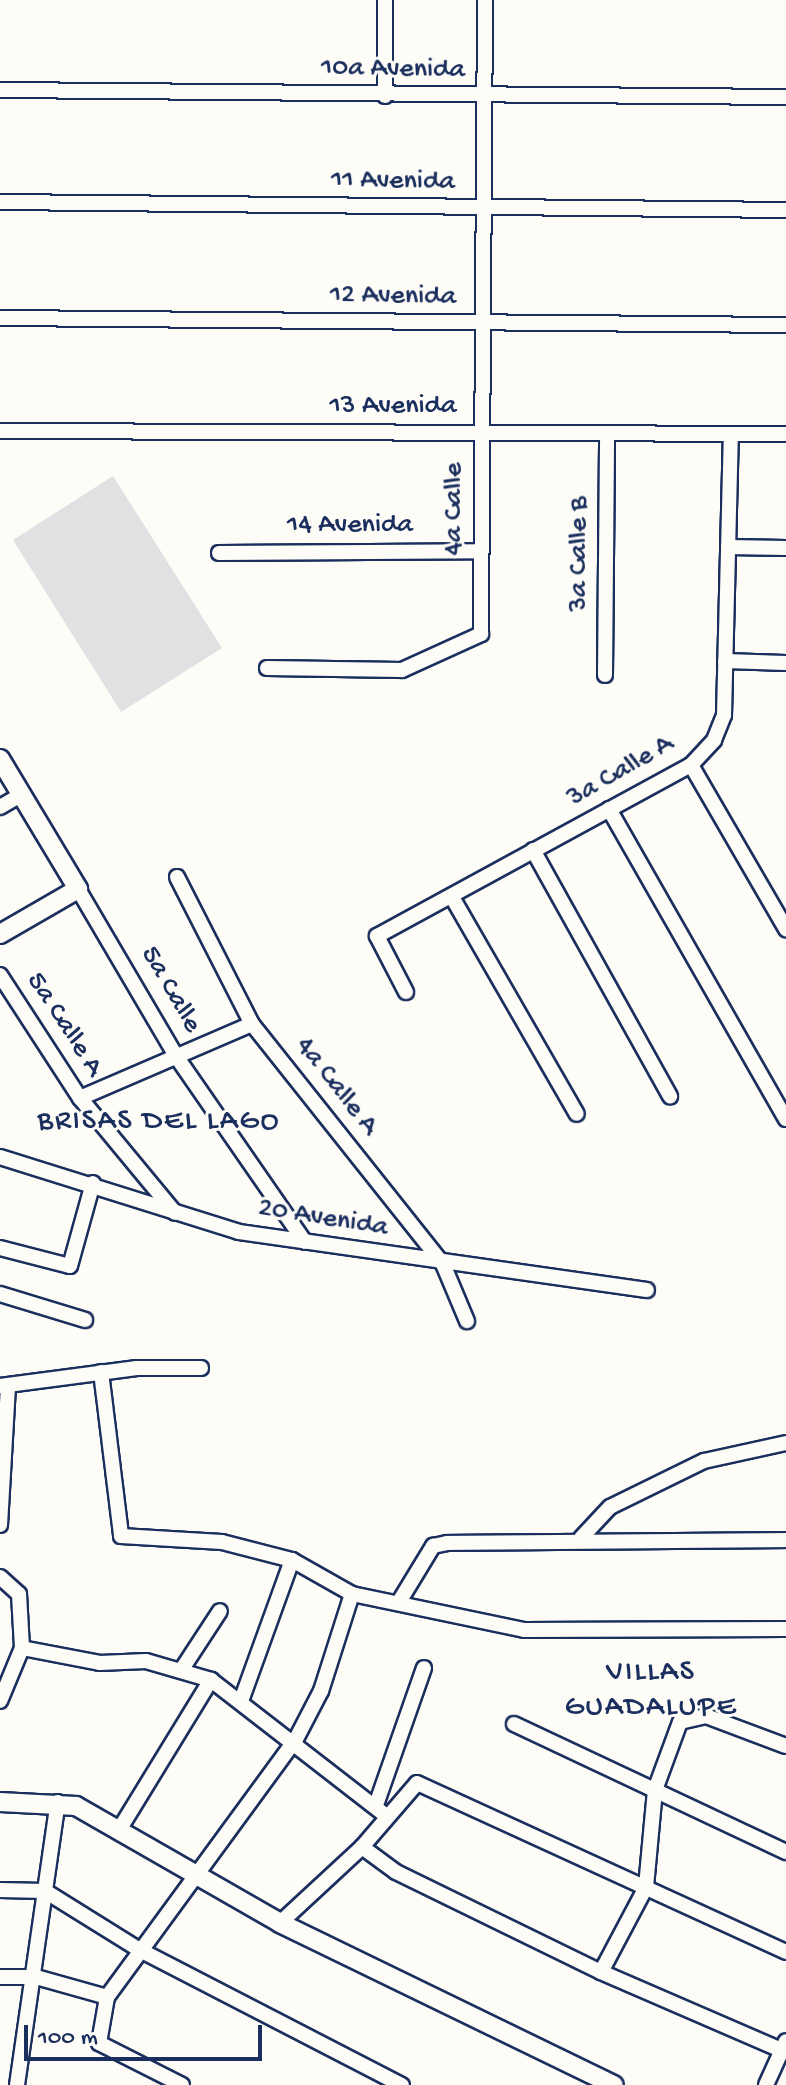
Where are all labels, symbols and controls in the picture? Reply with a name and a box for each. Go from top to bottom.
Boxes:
street label: 10a Avenida [321,52,465,88]
street label: 11 Avenida [331,164,455,200]
street label: 12 Avenida [330,279,456,315]
street label: 13 Avenida [329,390,457,424]
street label: 4a Calle [438,463,472,555]
street label: 3a Calle B [563,496,597,612]
street label: 14 Avenida [287,509,413,543]
street label: 3a Calle A [562,728,680,816]
street label: 5a Calle [132,941,208,1039]
street label: 5a Calle A [18,967,110,1083]
street label: 4a Calle A [287,1031,385,1143]
district label: BRISAS DEL LAGO [38,1105,280,1141]
street label: 20 Avenida [256,1192,390,1246]
district label: VILLAS GUADALUPE [565,1656,737,1726]
scale bar [28,2009,266,2059]
text: 100 m [38,2024,98,2053]

